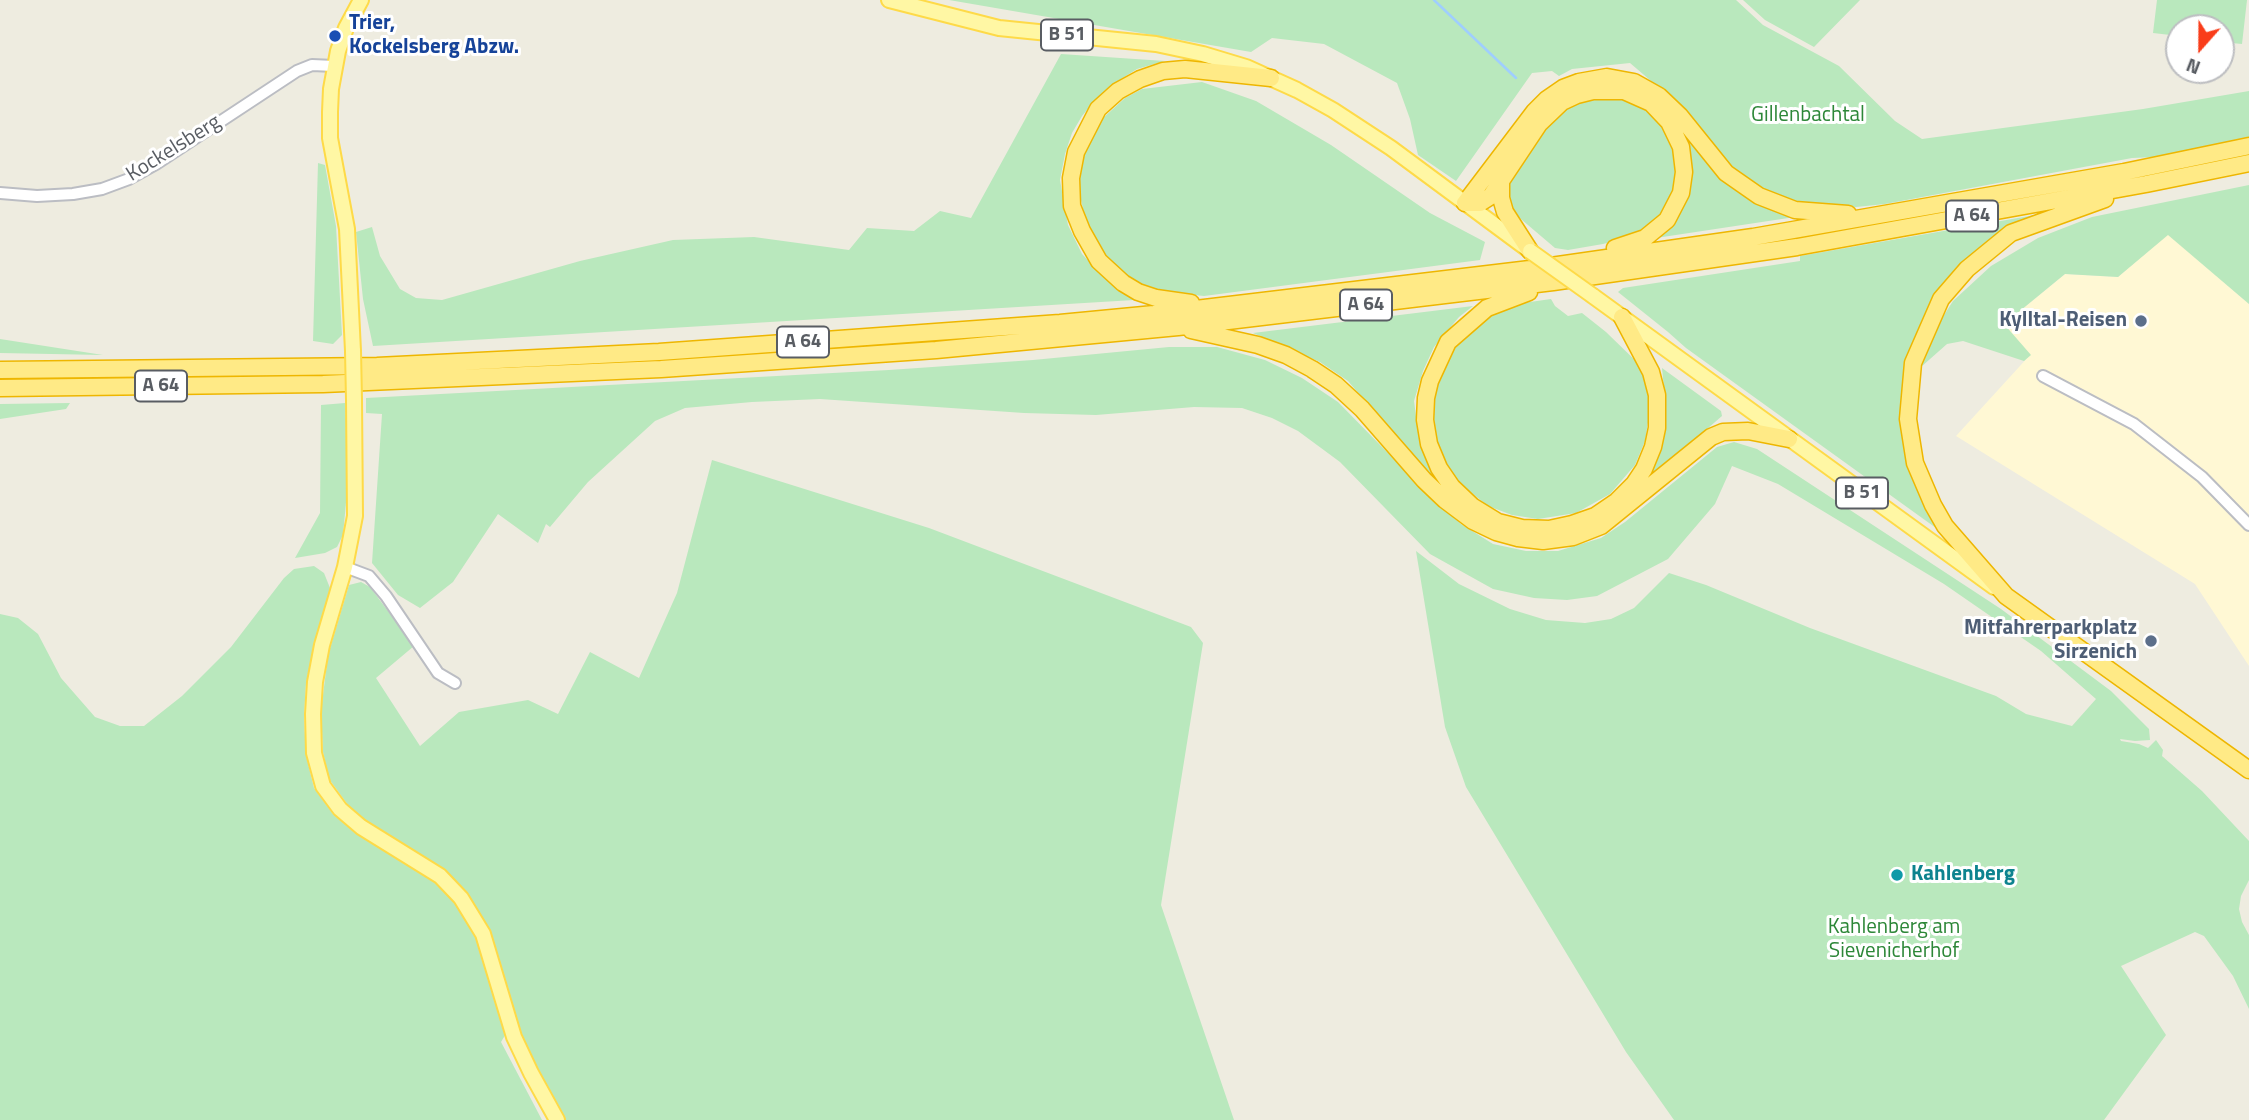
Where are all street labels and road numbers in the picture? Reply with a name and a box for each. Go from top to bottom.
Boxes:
road number: B 51 [1041,20,1093,50]
street label: Kockelsberg [122,110,226,188]
road number: A 64 [1946,200,1998,232]
road number: A 64 [1340,290,1392,320]
road number: A 64 [777,326,829,358]
road number: A 64 [135,370,187,402]
road number: B 51 [1836,478,1888,508]

